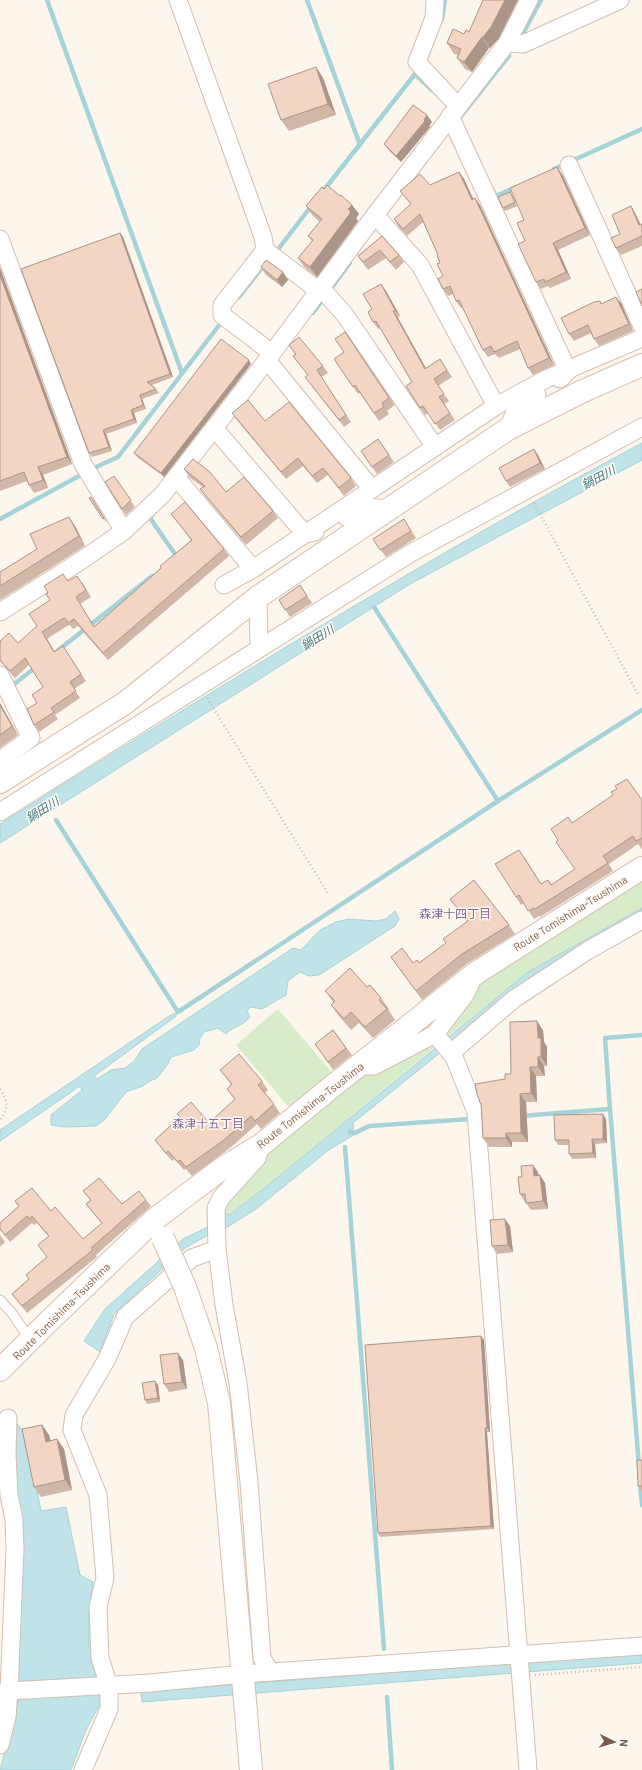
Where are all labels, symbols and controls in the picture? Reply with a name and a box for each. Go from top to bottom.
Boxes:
water label: 鍋田川 [579,461,619,492]
water label: 鍋田川 [298,620,338,652]
water label: 鍋田川 [23,792,63,824]
street label: Route Tomishima-Tsushima [511,873,629,953]
district label: 森津十四丁目 [419,906,491,920]
street label: Route Tomishima-Tsushima [254,1059,366,1151]
district label: 森津十五丁目 [172,1116,244,1130]
street label: Route Tomishima-Tsushima [10,1260,112,1362]
north arrow [594,1722,634,1762]
text: N [618,1739,631,1747]

